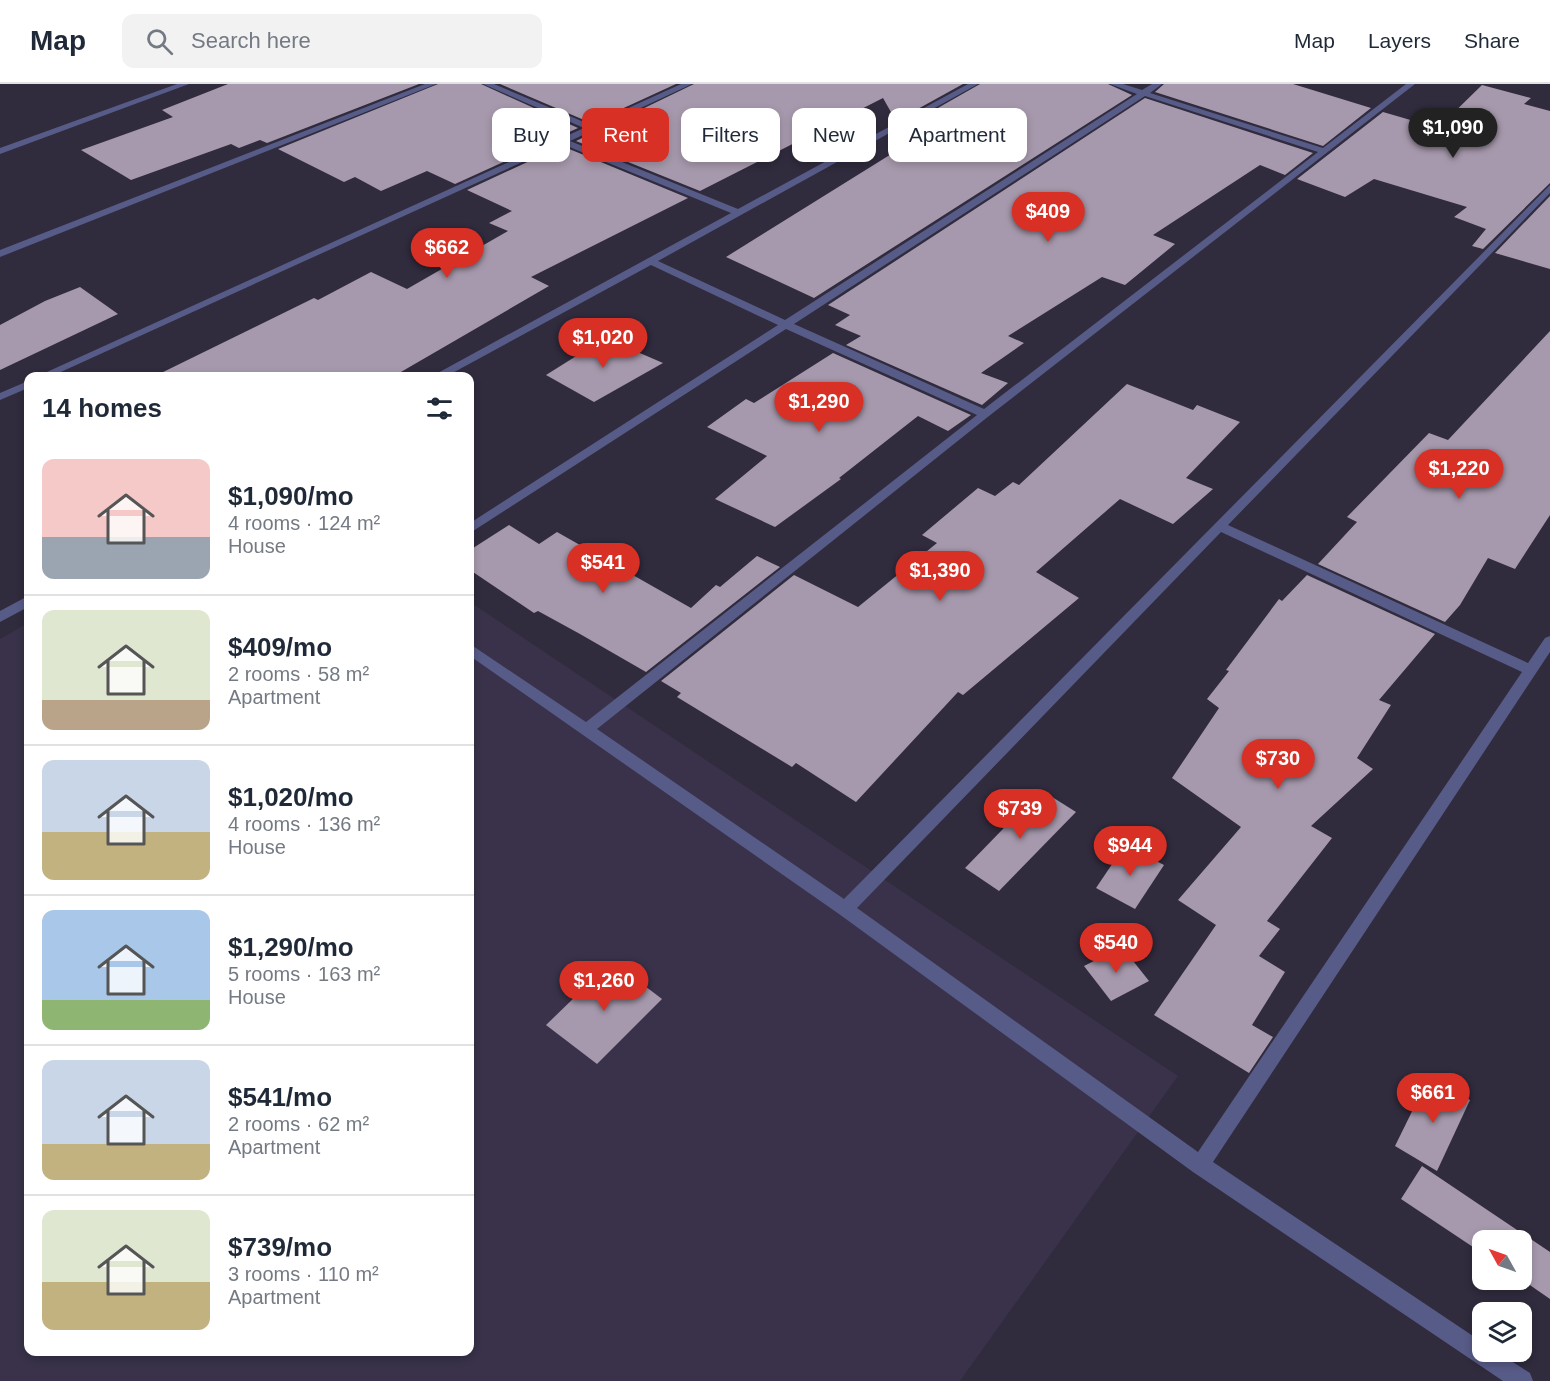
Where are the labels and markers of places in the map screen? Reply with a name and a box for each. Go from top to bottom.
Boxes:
pin: $1,090 [1404,108,1502,159]
pin: $409 [1012,192,1084,243]
pin: $662 [411,228,483,279]
pin: $1,020 [554,318,652,369]
pin: $1,290 [770,382,868,433]
pin: $1,220 [1410,449,1508,500]
pin: $541 [567,543,639,594]
pin: $1,390 [891,551,989,602]
pin: $730 [1242,739,1314,790]
pin: $739 [984,789,1056,840]
pin: $944 [1094,826,1166,877]
pin: $540 [1080,923,1152,974]
pin: $1,260 [555,961,653,1012]
pin: $661 [1397,1073,1469,1124]

